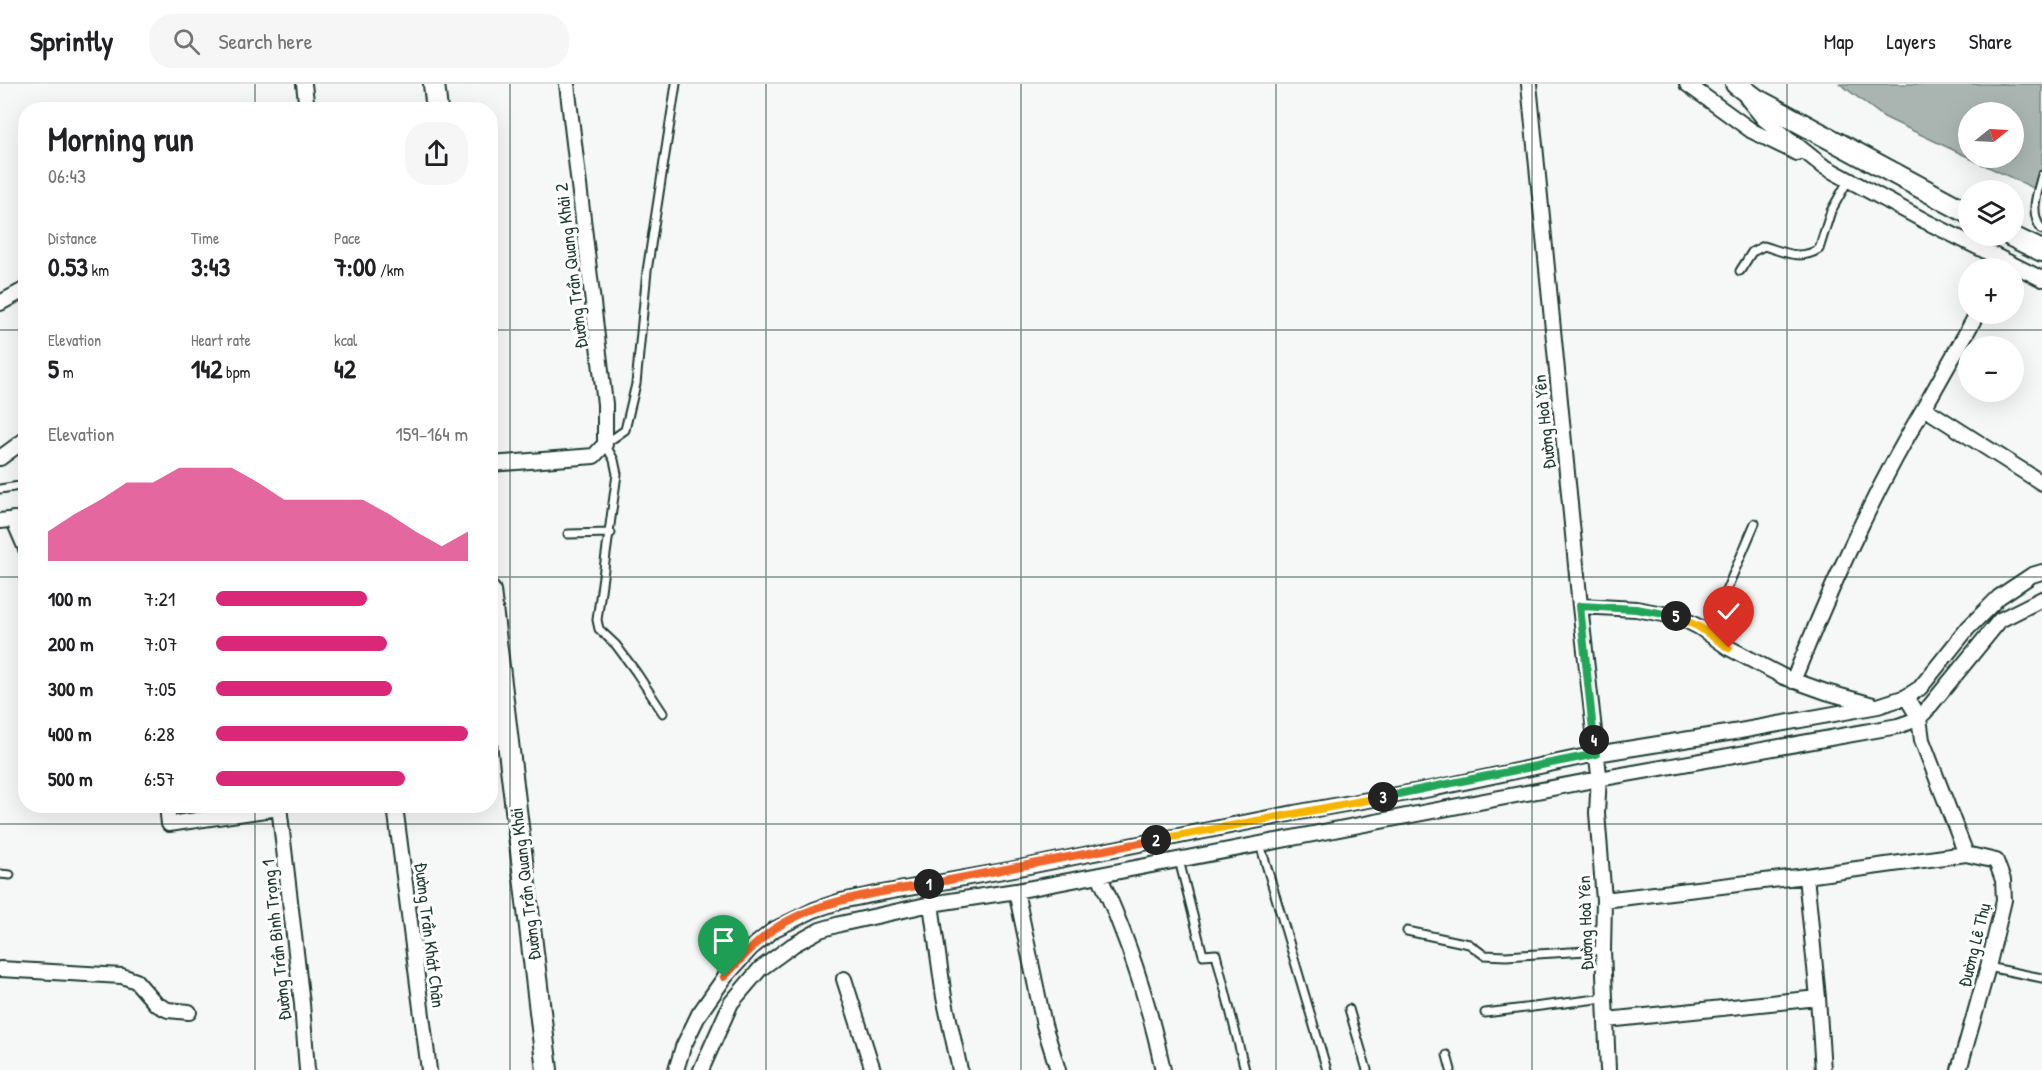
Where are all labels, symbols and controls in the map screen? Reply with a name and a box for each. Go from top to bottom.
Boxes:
search box [149,14,569,68]
text: Sprintly [30,22,113,60]
icon: search [170,25,203,58]
text: Search here [218,26,312,56]
text: Map [1824,27,1853,56]
text: Layers [1886,27,1936,56]
text: Share [1969,27,2012,56]
north arrow [1958,102,2024,168]
map controls [1958,102,2024,402]
text: Morning run [48,117,194,161]
button: share [405,122,468,185]
text: 06:43 [48,162,86,189]
button: layers [1958,180,2024,246]
street label: Đường Trần Quang Khải 2 [548,181,594,350]
text: Distance [48,227,97,249]
text: Time [191,227,219,249]
text: Pace [334,227,361,249]
text: 0.53 [48,249,88,284]
text: 3:43 [191,249,230,284]
text: 7:00 [334,249,376,284]
button: + [1958,258,2024,324]
text: km [88,259,109,281]
text: /km [376,259,404,281]
text: Elevation [48,329,101,351]
text: Heart rate [191,329,251,351]
text: kcal [334,329,357,351]
button: − [1958,336,2024,402]
text: 5 [48,351,59,386]
text: 142 [191,351,222,386]
text: 42 [334,351,356,386]
text: m [59,361,74,383]
text: bpm [222,361,250,383]
street label: Đường Hoà Yên [1527,374,1561,470]
text: Elevation [48,420,114,447]
text: 159–164 m [396,420,468,447]
text: 100 m [48,585,91,612]
text: 7:21 [144,585,175,612]
pin [1703,586,1754,648]
icon: check [1712,595,1745,628]
pin: 5 [1661,601,1691,631]
text: 5 [1673,605,1679,627]
text: 200 m [48,630,93,657]
text: 7:07 [144,630,177,657]
text: 300 m [48,675,93,702]
text: 7:05 [144,675,176,702]
text: 400 m [48,720,92,747]
text: 6:28 [144,720,175,747]
pin: 4 [1579,725,1609,755]
text: 4 [1591,729,1597,751]
text: 500 m [48,765,93,792]
text: 6:57 [144,765,175,792]
pin: 3 [1368,782,1398,812]
text: 3 [1379,786,1387,808]
street label: Đường Trần Quang Khải [503,806,547,962]
pin: 2 [1141,825,1171,855]
text: 2 [1152,829,1160,851]
street label: Đường Trần Bình Trọng 1 [255,858,297,1022]
street label: Đường Trần Khát Chân [409,861,451,1009]
pin: 1 [914,869,944,899]
text: 1 [926,873,932,895]
street label: Đường Hoà Yên [1571,875,1599,971]
street label: Đường Lê Thụ [1951,900,1997,990]
pin [698,915,749,977]
icon: arrive [707,924,740,957]

